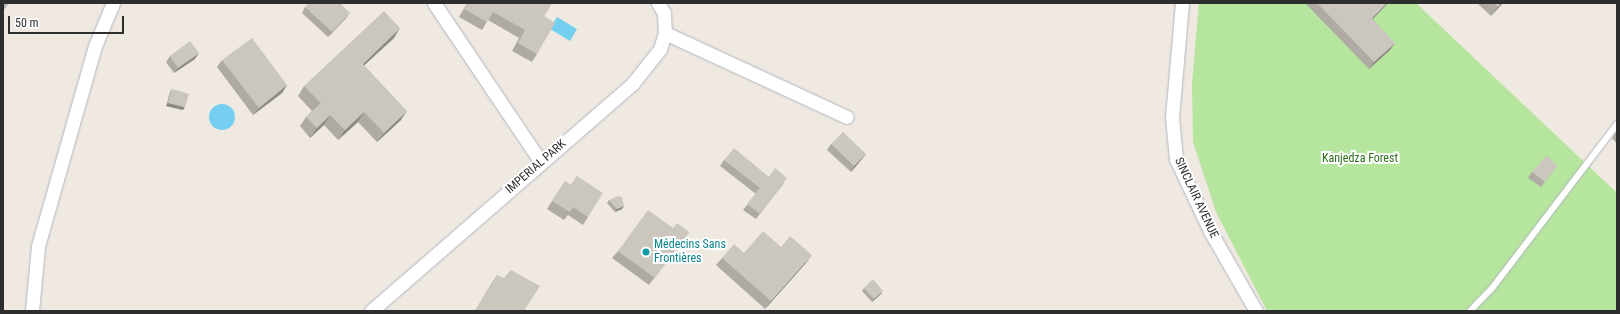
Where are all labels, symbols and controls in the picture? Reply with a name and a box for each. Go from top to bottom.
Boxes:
scale bar [10,8,126,34]
text: 50 m [15,16,39,30]
street label: IMPERIAL PARK [503,137,569,197]
park label: Kanjedza Forest [1322,152,1398,166]
street label: SINCLAIR AVENUE [1171,155,1221,241]
place label: Médecins Sans Frontières [654,238,726,266]
marker: Médecins Sans Frontières [641,247,651,257]

